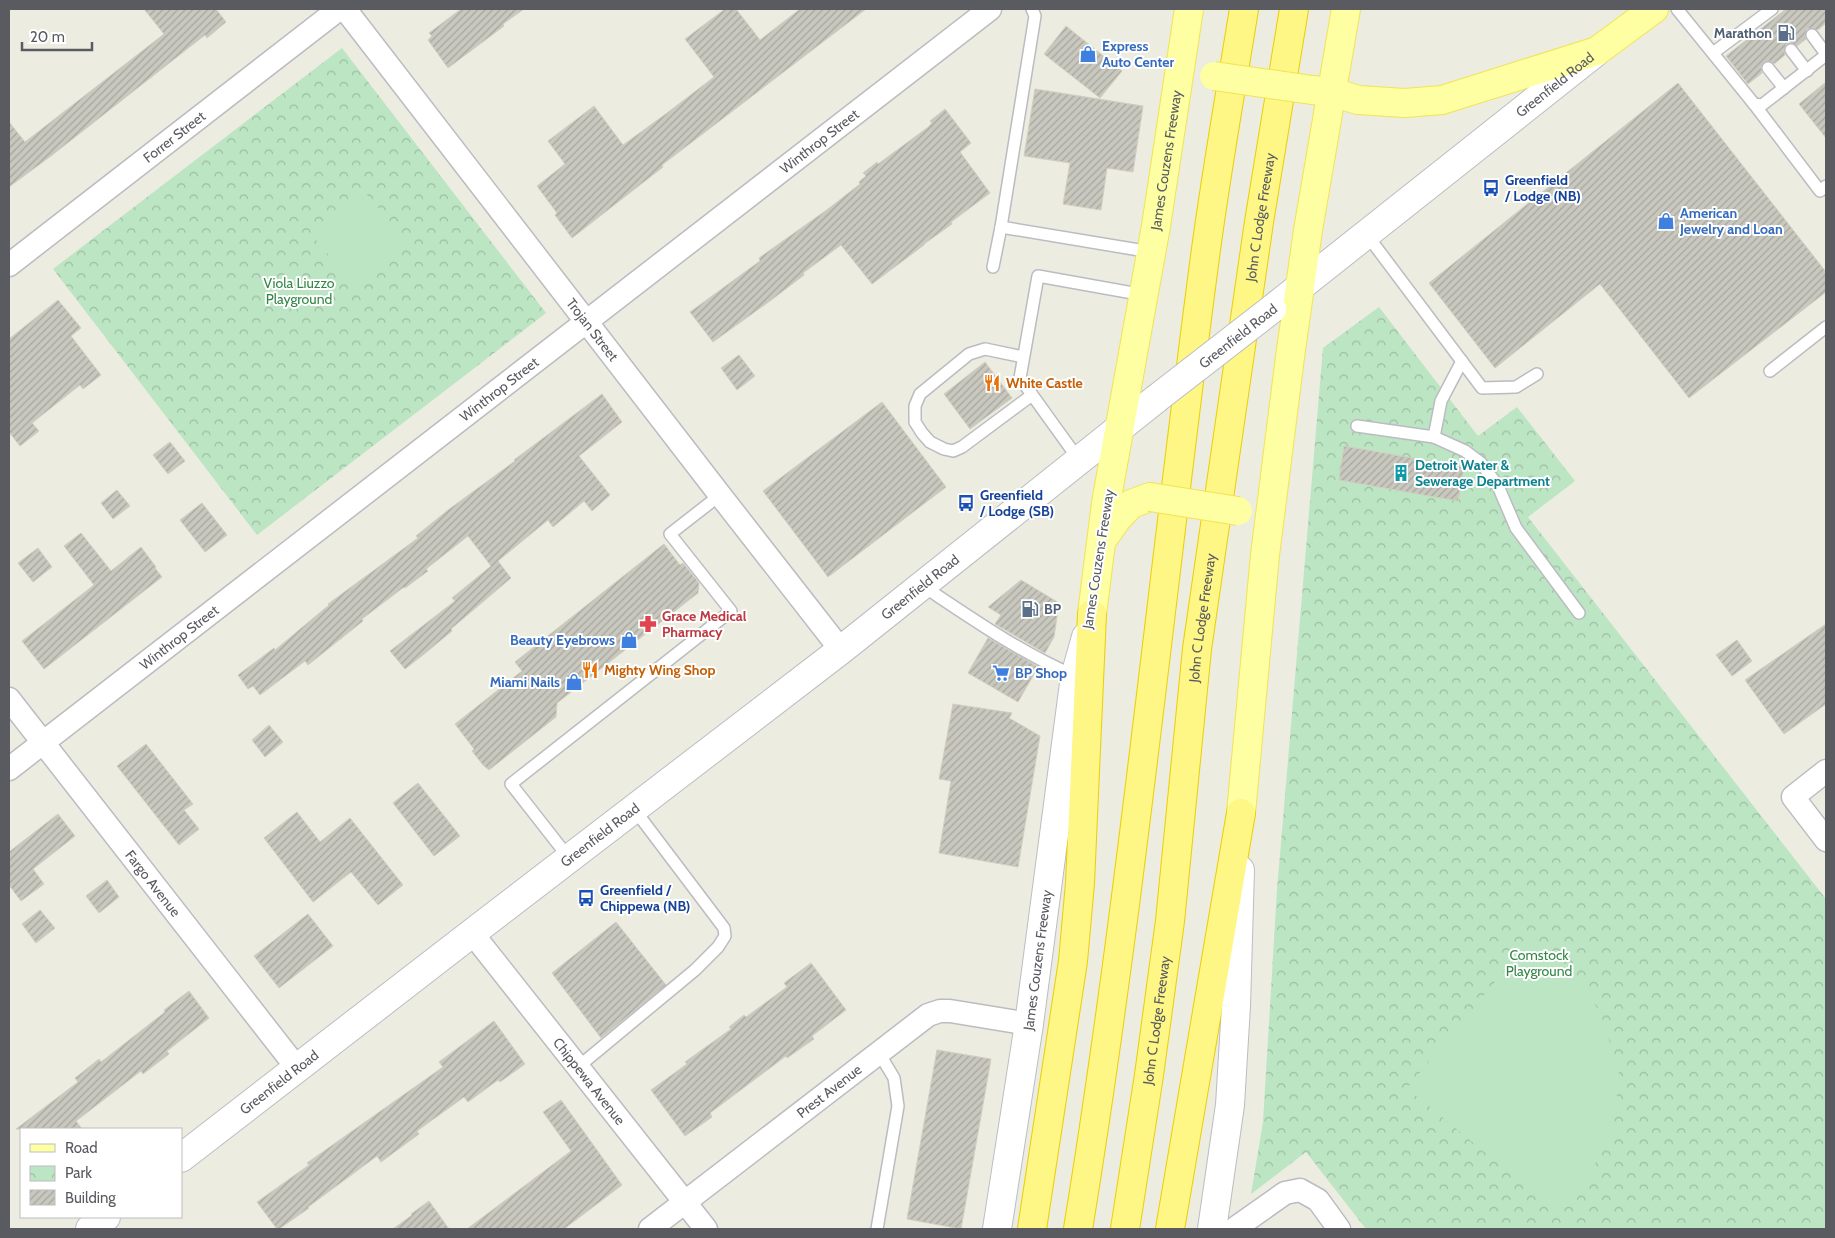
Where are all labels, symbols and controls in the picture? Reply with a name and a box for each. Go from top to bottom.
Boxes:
scale bar [22,20,92,52]
fuel station icon: Marathon [1776,23,1796,43]
place label: Marathon [1714,24,1772,42]
text: 20 m [30,28,65,46]
place label: Express Auto Center [1102,37,1174,71]
shop icon: Express Auto Center [1078,44,1098,64]
street label: Greenfield Road [1512,48,1598,121]
street label: James Couzens Freeway [1146,89,1186,233]
street label: Winthrop Street [776,105,863,177]
street label: Forrer Street [139,107,209,167]
street label: John C Lodge Freeway [1241,152,1279,284]
place label: Greenfield / Lodge (NB) [1504,171,1581,205]
bus stop icon: Greenfield / Lodge (NB) [1481,178,1501,198]
place label: American Jewelry and Loan [1679,204,1783,238]
shop icon: American Jewelry and Loan [1656,211,1676,231]
park label: Viola Liuzzo Playground [263,274,335,308]
street label: Trojan Street [562,295,623,365]
street label: Greenfield Road [1195,300,1281,372]
street label: Winthrop Street [456,353,542,426]
restaurant icon: White Castle [982,373,1002,393]
place label: White Castle [1006,374,1083,392]
place label: Detroit Water & Sewerage Department [1415,456,1550,490]
building icon: Detroit Water & Sewerage Department [1391,463,1411,483]
place label: Greenfield / Lodge (SB) [979,486,1054,520]
street label: James Couzens Freeway [1078,488,1118,631]
bus stop icon: Greenfield / Lodge (SB) [956,493,976,513]
street label: Greenfield Road [877,550,963,624]
street label: John C Lodge Freeway [1185,552,1220,684]
fuel station icon: BP [1020,599,1040,619]
place label: BP [1044,600,1062,618]
street label: Winthrop Street [136,601,222,674]
place label: Grace Medical Pharmacy [662,607,747,641]
pharmacy icon: Grace Medical Pharmacy [638,614,658,634]
shop icon: Beauty Eyebrows [619,630,639,650]
place label: Beauty Eyebrows [510,631,615,649]
restaurant icon: Mighty Wing Shop [580,660,600,680]
place label: Mighty Wing Shop [604,661,715,679]
supermarket icon: BP Shop [991,663,1011,683]
place label: BP Shop [1015,664,1067,682]
shop icon: Miami Nails [564,672,584,692]
place label: Miami Nails [490,673,560,691]
street label: Greenfield Road [557,799,643,871]
street label: Fargo Avenue [121,846,185,920]
place label: Greenfield / Chippewa (NB) [600,881,690,915]
bus stop icon: Greenfield / Chippewa (NB) [576,888,596,908]
street label: James Couzens Freeway [1019,889,1056,1032]
park label: Comstock Playground [1506,946,1572,980]
street label: John C Lodge Freeway [1138,955,1174,1087]
street label: Chippewa Avenue [549,1034,629,1129]
street label: Greenfield Road [236,1046,322,1118]
street label: Prest Avenue [793,1060,865,1122]
legend [20,1128,182,1218]
text: Road [65,1139,98,1157]
text: Park [65,1164,92,1182]
text: Building [65,1189,116,1207]

